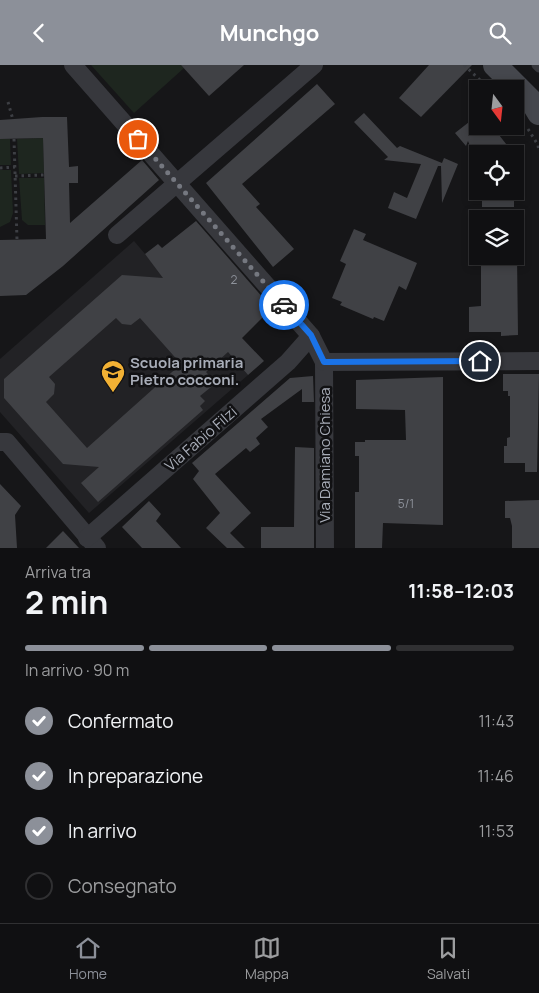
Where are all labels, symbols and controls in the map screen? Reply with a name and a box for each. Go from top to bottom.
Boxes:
text: Munchgo [220,18,319,48]
icon: back [25,19,53,47]
icon: search [486,19,514,47]
north arrow [469,80,524,135]
map controls [469,80,524,265]
pin [117,118,159,160]
icon: bag [124,125,152,153]
button: locate [469,145,524,200]
button: layers [469,210,524,265]
house number: 2 [231,271,238,288]
courier [259,280,309,330]
icon: car [270,291,298,319]
pin [459,340,501,382]
icon: home [466,347,494,375]
place label: Scuola primaria Pietro cocconi. [130,352,243,390]
school or university icon: Scuola primaria Pietro cocconi. [100,359,126,393]
street label: Via Damiano Chiesa [314,387,335,523]
street label: Via Fabio Filzi [160,401,241,476]
house number: 5/1 [398,495,414,512]
text: Arriva tra [25,561,91,583]
text: 11:58–12:03 [408,578,514,604]
text: 2 min [25,580,108,624]
text: In arrivo · 90 m [25,659,129,681]
icon: check [25,707,53,735]
text: Confermato [68,708,174,734]
text: 11:43 [478,710,514,732]
icon: check [25,762,53,790]
text: In preparazione [68,763,203,789]
text: 11:46 [477,765,514,787]
icon: check [25,817,53,845]
text: In arrivo [68,818,137,844]
text: 11:53 [479,820,514,842]
text: Consegnato [68,873,177,899]
tab: Home [69,934,107,983]
tab: Mappa [245,934,289,983]
tab: Salvati [427,934,470,983]

